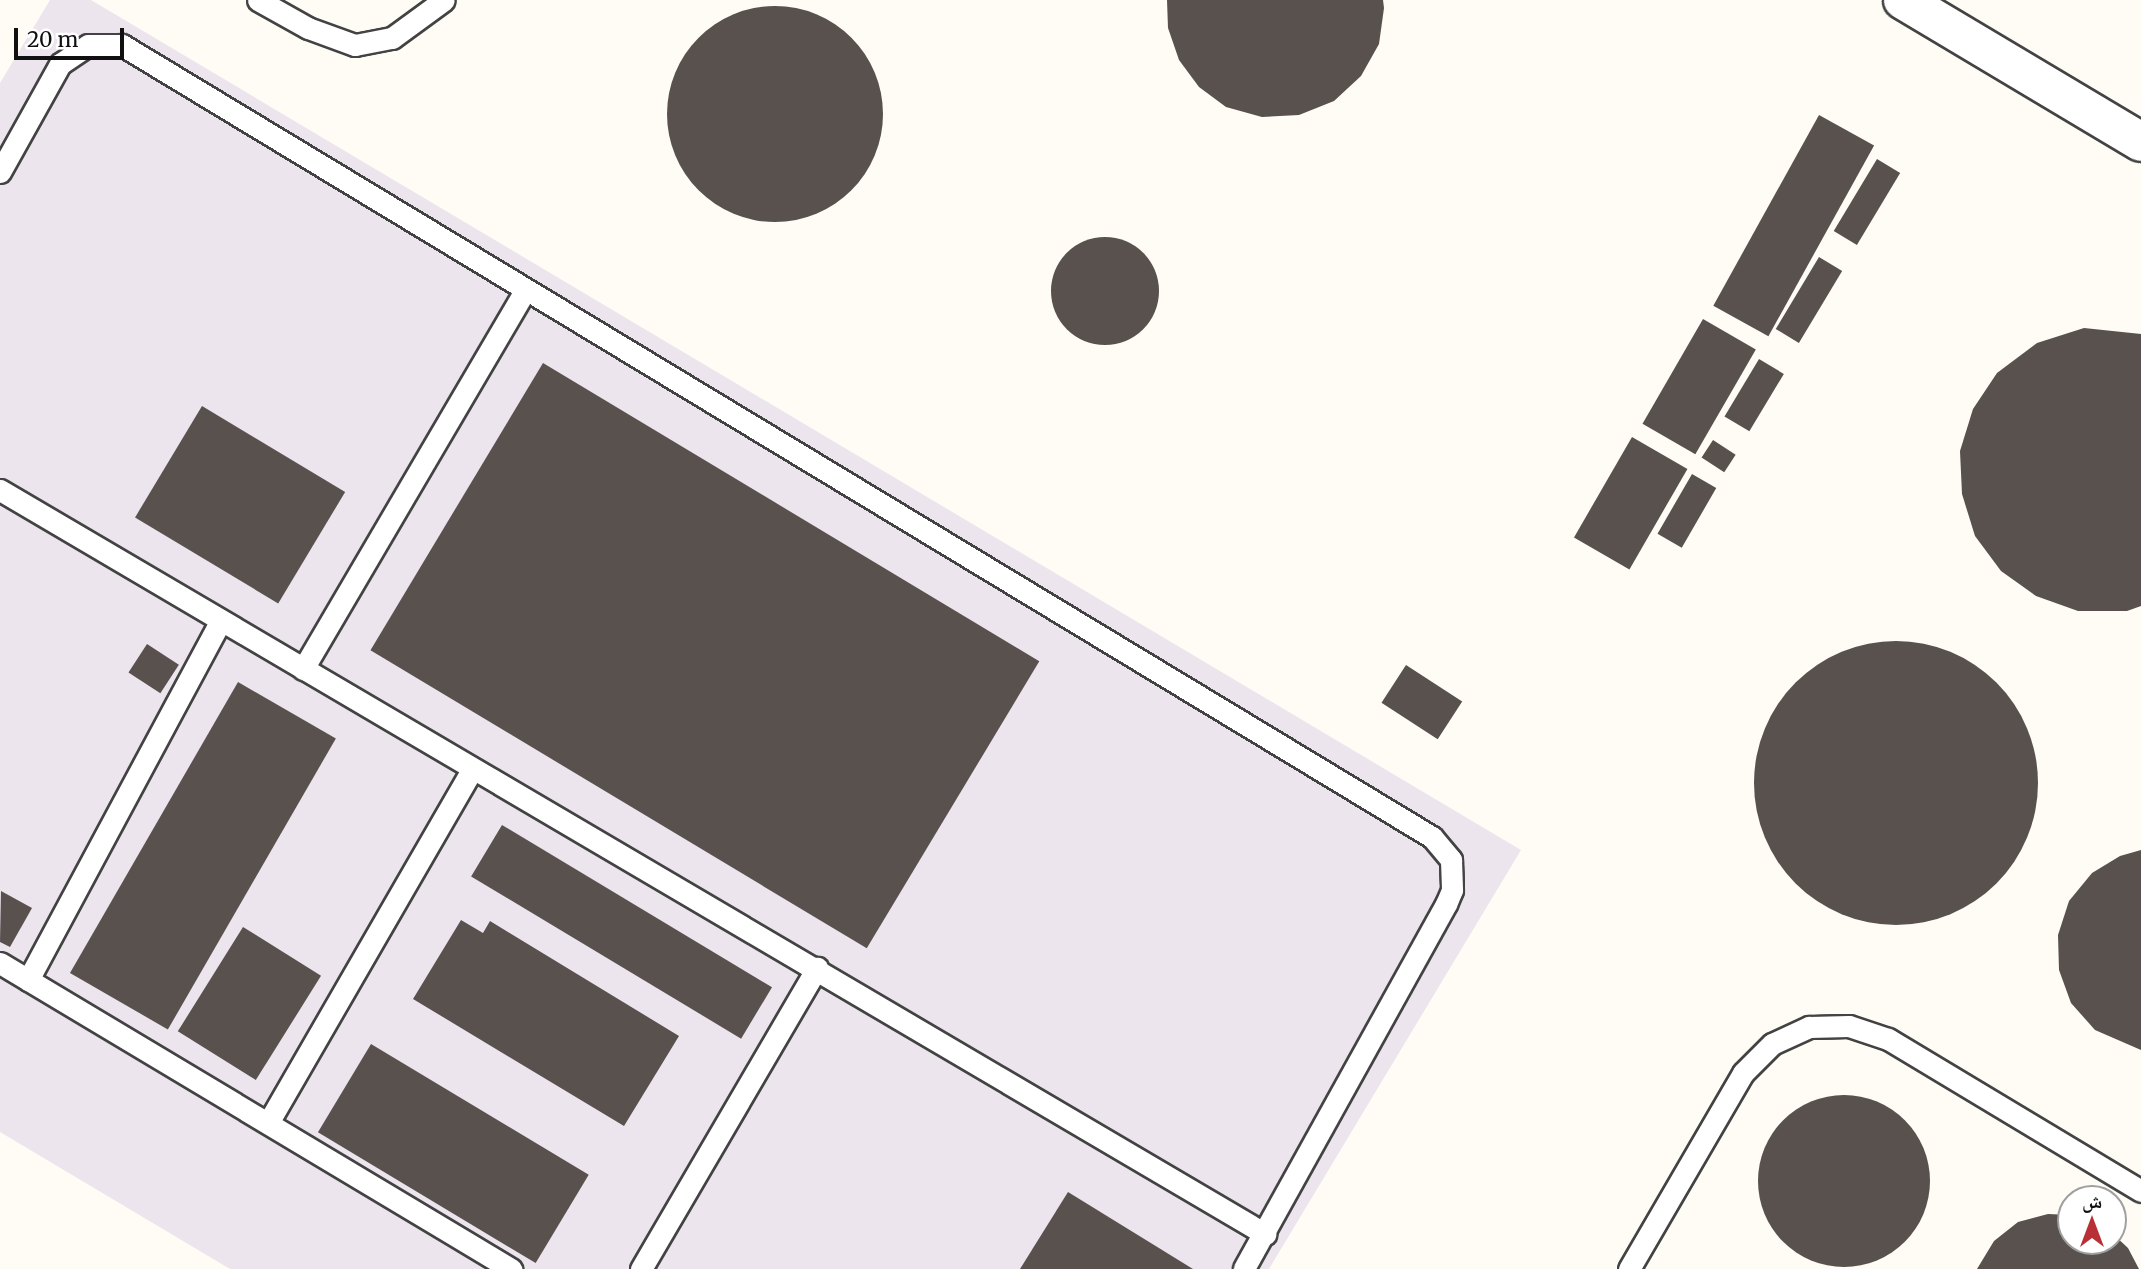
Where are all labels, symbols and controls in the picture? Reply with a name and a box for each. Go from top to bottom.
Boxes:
scale bar [18,14,128,58]
text: 20 m [27,26,78,53]
north arrow [2057,1185,2127,1255]
text: ش [2082,1189,2102,1213]

